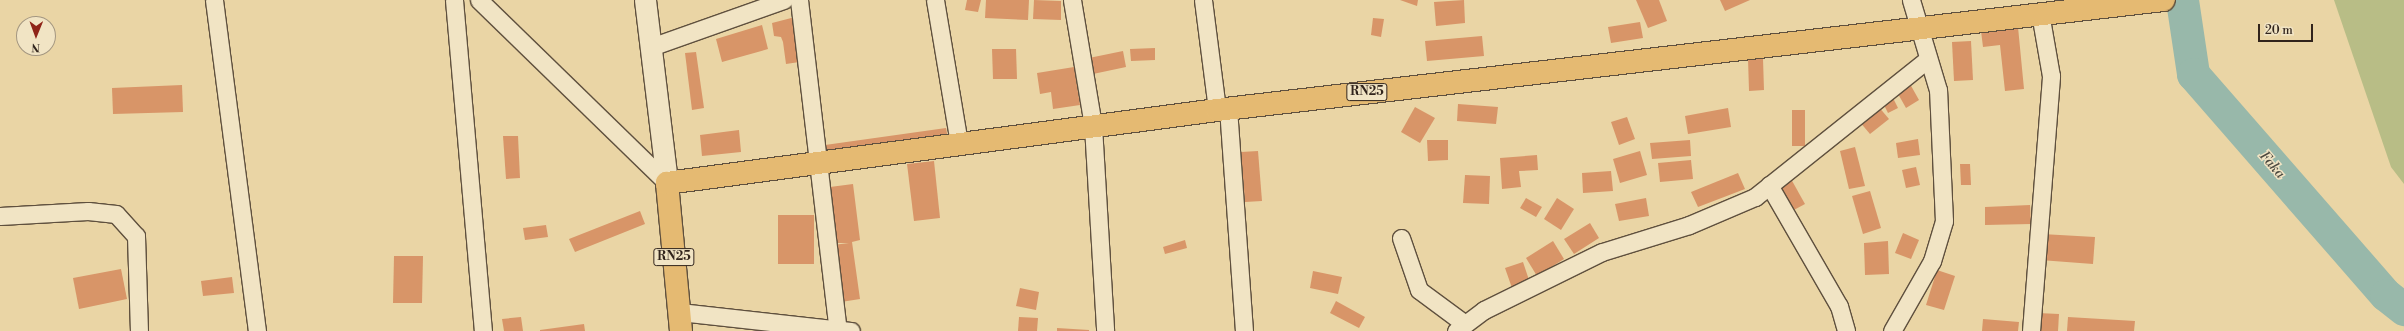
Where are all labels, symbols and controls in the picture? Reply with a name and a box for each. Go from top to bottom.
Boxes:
north arrow [16,16,56,56]
scale bar [2260,16,2315,42]
text: 20 m [2265,23,2293,38]
text: N [31,40,40,54]
road number: RN25 [1346,82,1388,102]
water label: Faka [2256,148,2288,182]
road number: RN25 [653,247,695,267]

